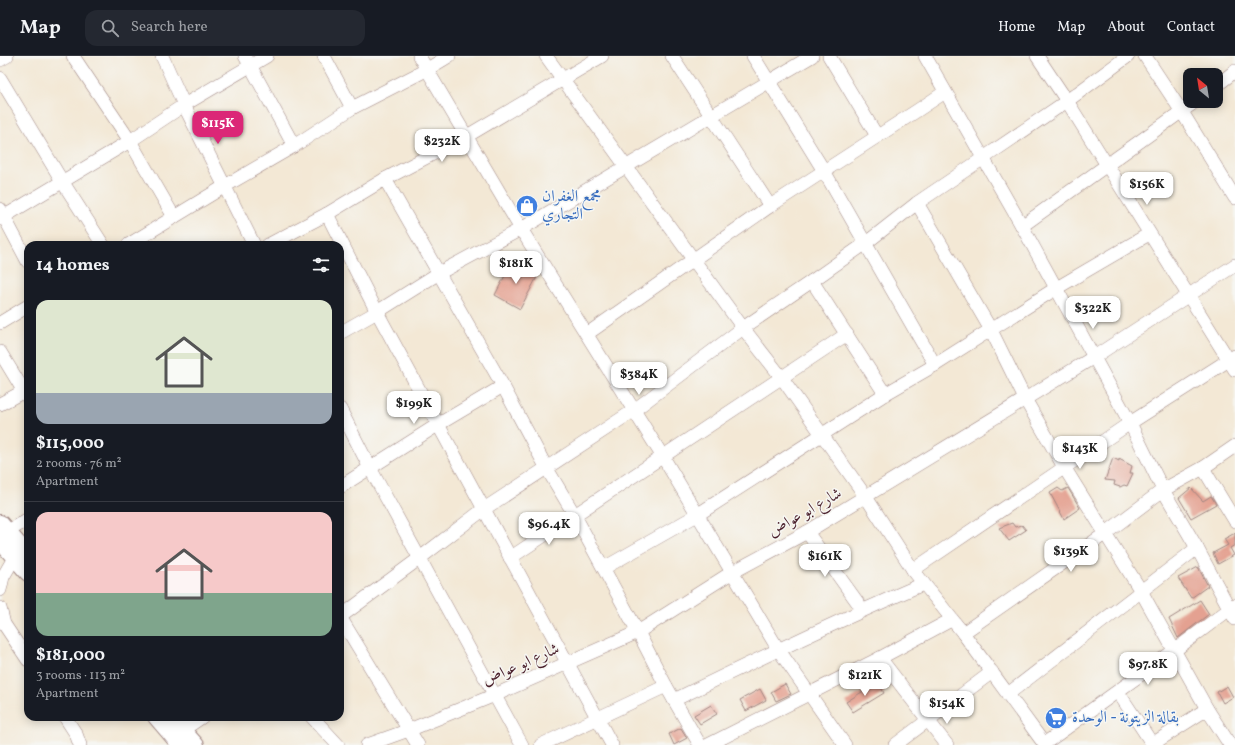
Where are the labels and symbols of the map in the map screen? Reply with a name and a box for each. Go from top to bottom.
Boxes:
north arrow [1183,68,1223,108]
pin: $115K [190,111,246,145]
pin: $232K [414,129,470,163]
pin: $156K [1119,172,1175,206]
place label: مجمع الغفران التجاري [542,186,601,226]
shop icon: مجمع الغفران التجاري [514,193,540,219]
pin: $181K [488,251,544,285]
pin: $322K [1065,296,1121,330]
pin: $384K [611,362,667,396]
pin: $199K [386,391,442,425]
pin: $143K [1052,436,1108,470]
street label: شارع ابو عواض [764,483,847,544]
pin: $96.4K [516,512,582,546]
pin: $139K [1043,539,1099,573]
pin: $161K [797,544,853,578]
street label: شارع ابو عواض [479,638,563,693]
pin: $97.8K [1115,652,1181,686]
pin: $121K [837,663,893,697]
pin: $154K [919,691,975,725]
supermarket icon: بقالة الزيتونة - الوحدة [1043,705,1069,731]
place label: بقالة الزيتونة - الوحدة [1072,707,1179,729]

